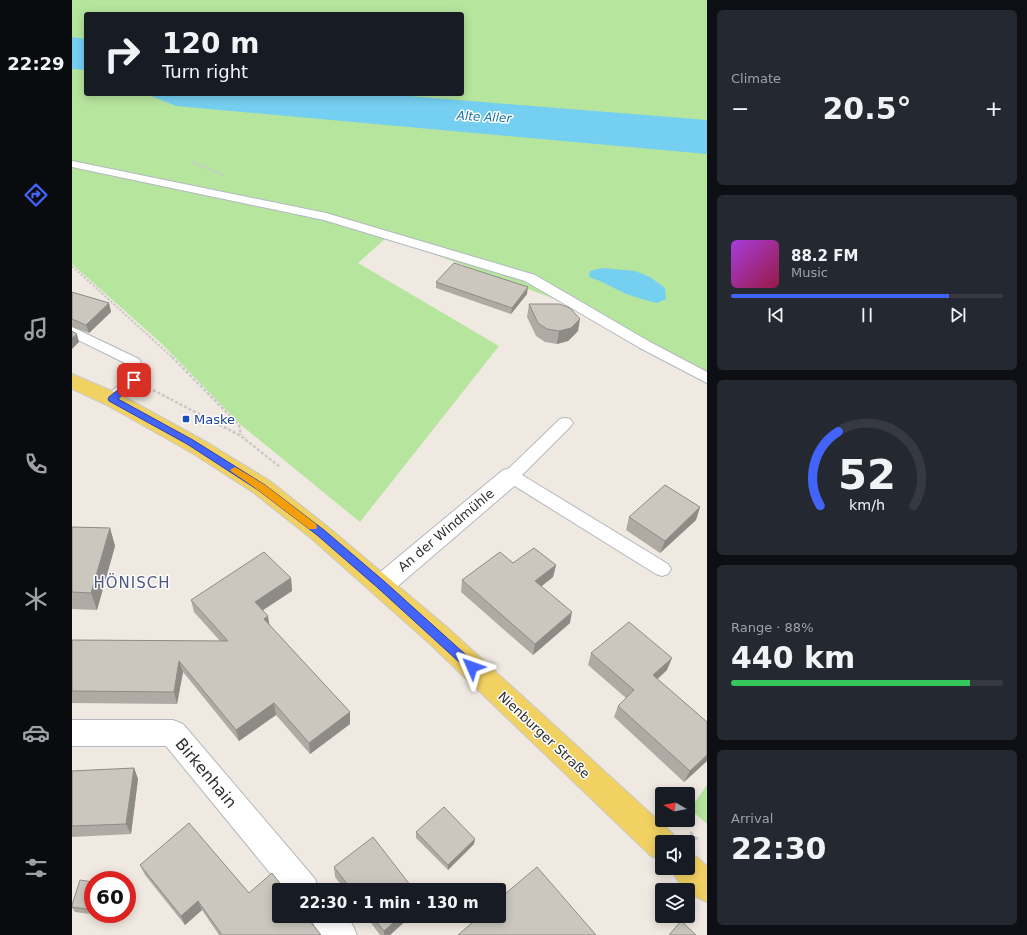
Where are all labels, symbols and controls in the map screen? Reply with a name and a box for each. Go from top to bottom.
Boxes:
text: 120 m [162,27,259,60]
icon: right [96,28,148,80]
text: 22:29 [7,53,65,74]
text: Turn right [162,61,248,82]
text: Climate [731,71,781,86]
text: 20.5° [822,91,912,126]
text: − [731,96,749,121]
text: + [985,96,1003,121]
water label: Alte Aller [455,109,513,125]
icon: directions [22,181,50,209]
text: 88.2 FM [791,247,858,265]
text: Music [791,265,828,280]
icon: previous [765,304,787,326]
icon: pause [856,304,878,326]
icon: next [947,304,969,326]
icon: music [22,315,50,343]
pin [117,363,151,397]
icon: arrive [123,369,145,391]
place label: Maske [194,412,235,427]
marker: Maske [181,414,191,424]
text: 52 [838,449,896,498]
icon: phone [22,450,50,478]
street label: An der Windmühle [395,486,497,574]
text: km/h [849,496,885,512]
district label: HÖNISCH [93,573,171,592]
icon: climate [22,585,50,613]
text: Range · 88% [731,620,814,635]
text: 440 km [731,640,855,675]
position arrow [451,646,493,688]
street label: Nienburger Straße [495,689,593,781]
icon: car [22,719,50,747]
street label: Birkenhain [171,734,241,812]
north arrow [655,787,695,827]
map controls [655,787,695,923]
text: Arrival [731,811,773,826]
text: 22:30 [731,831,827,866]
button: sound [655,835,695,875]
icon: filters [22,854,50,882]
speed limit sign: 60 [84,871,136,923]
button: layers [655,883,695,923]
text: 22:30 · 1 min · 130 m [299,894,479,912]

